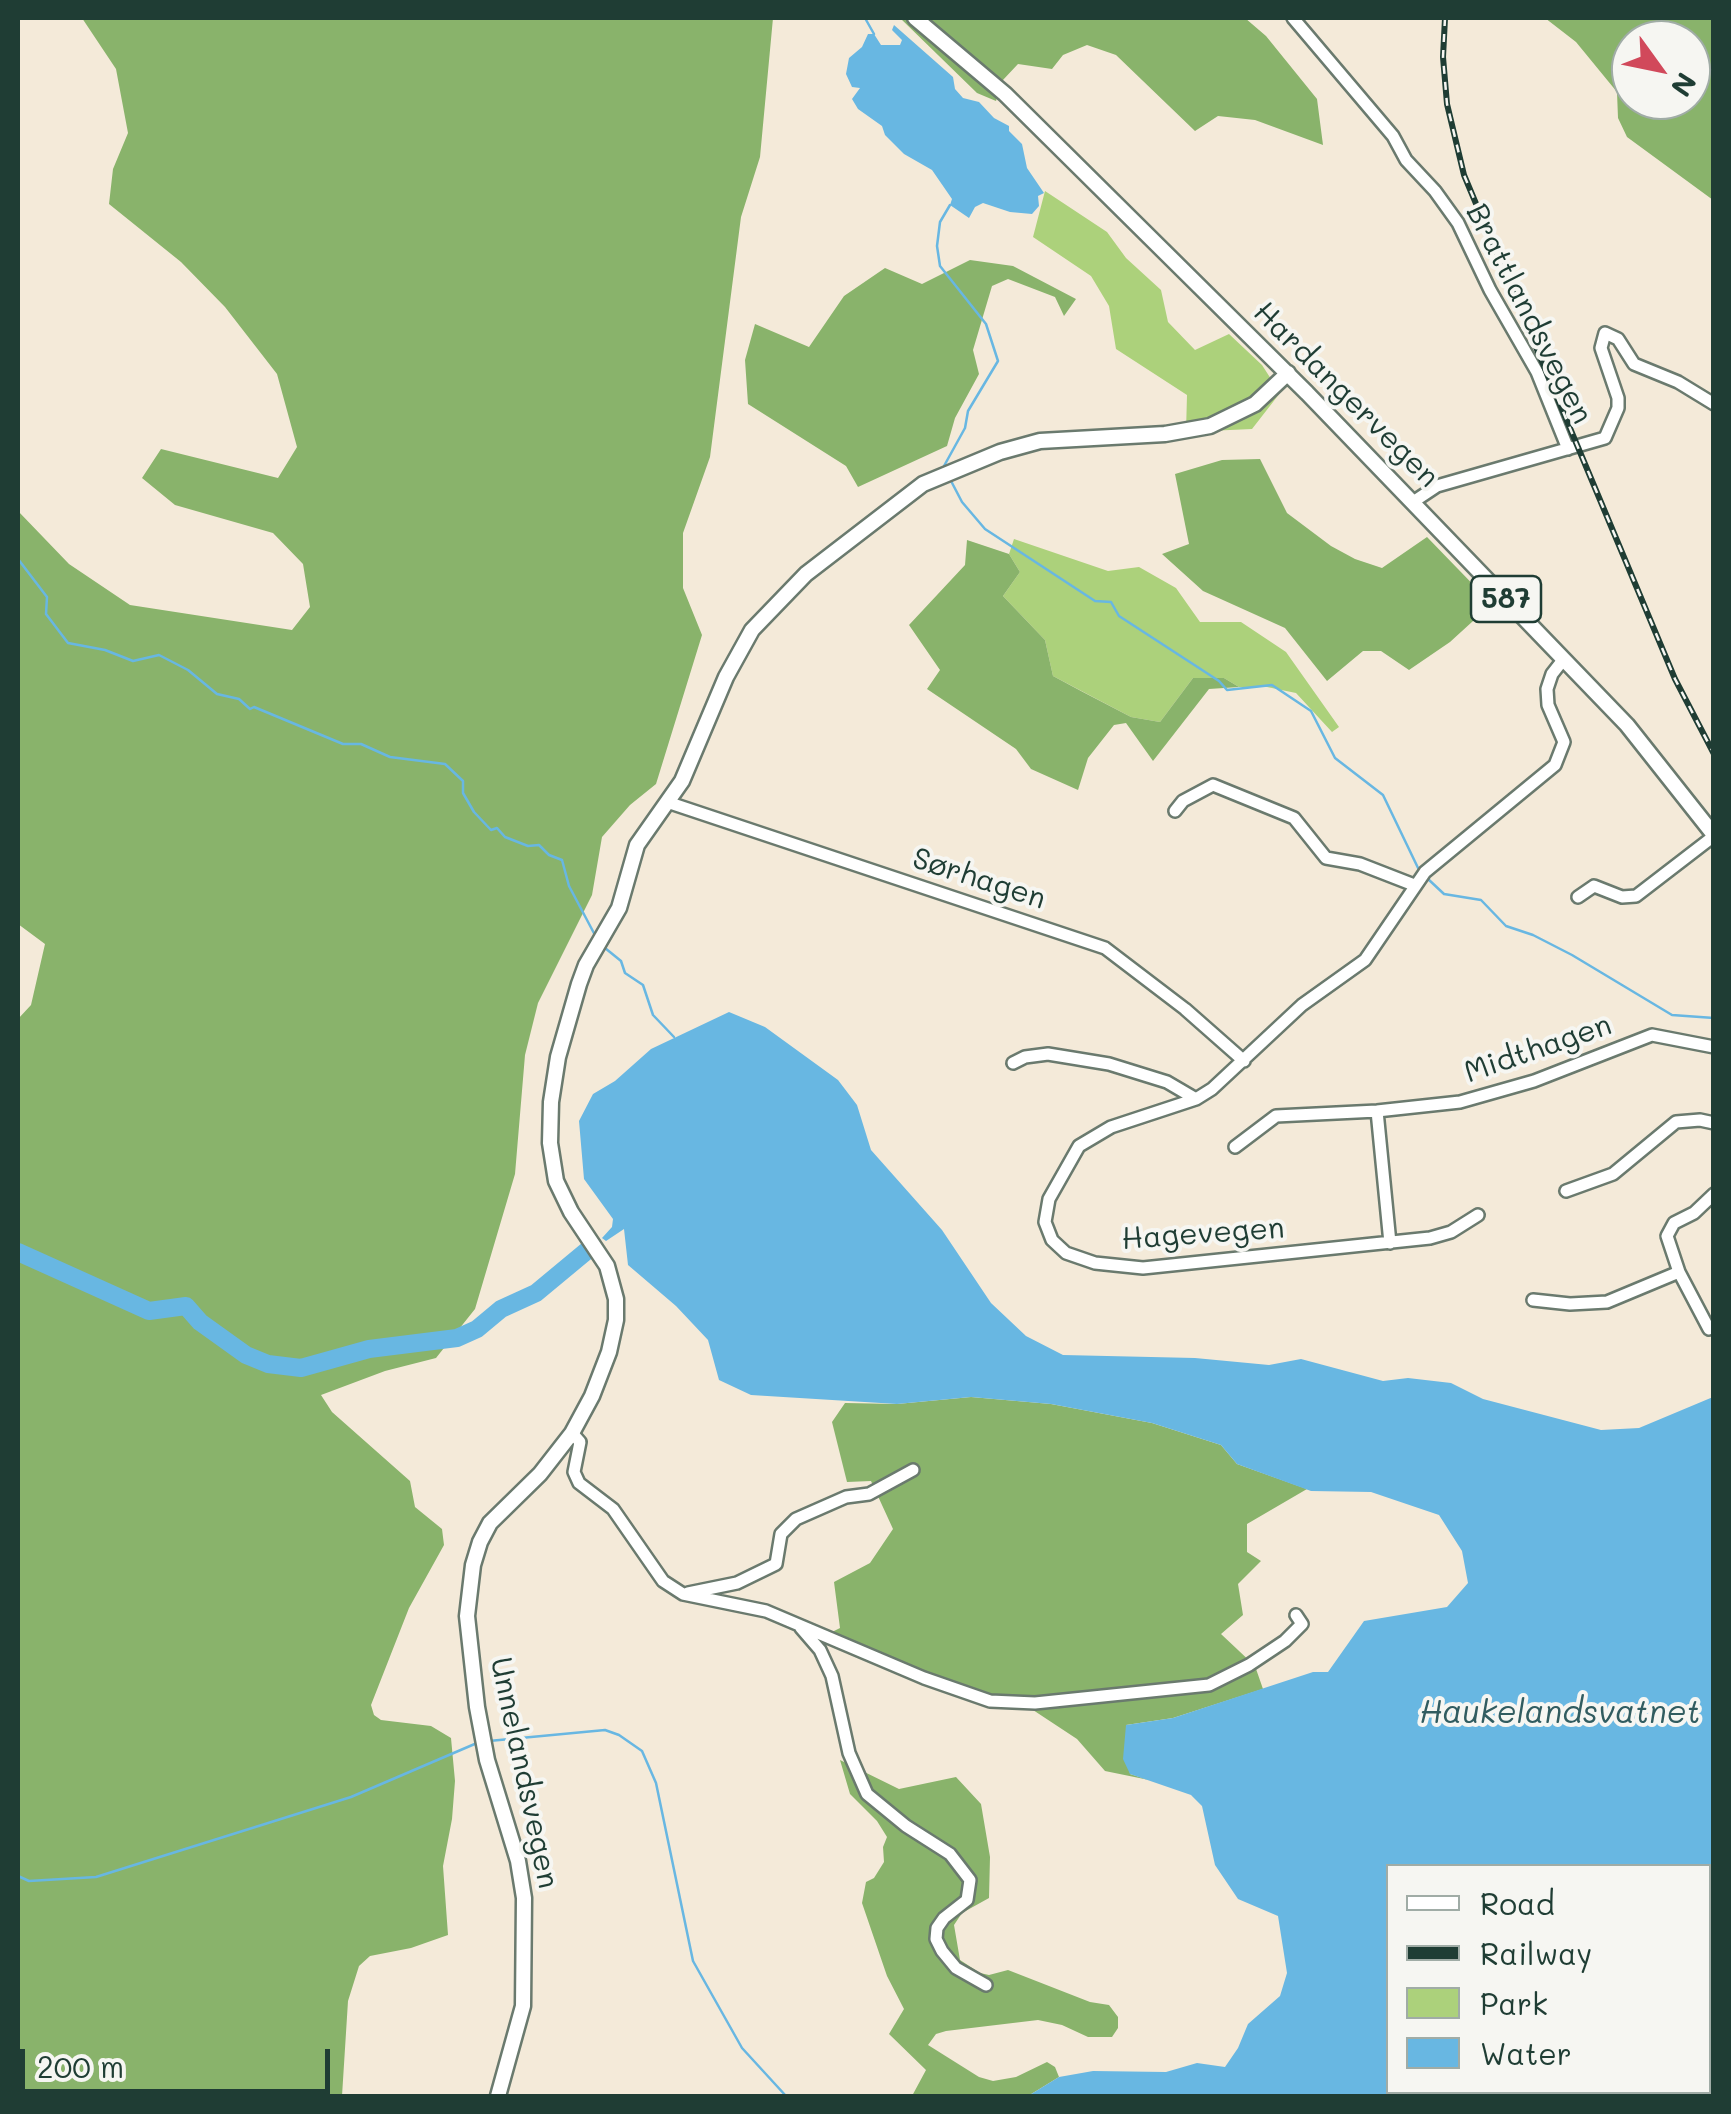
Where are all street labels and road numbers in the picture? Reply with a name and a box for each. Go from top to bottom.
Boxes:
street label: Brattlandsvegen [1458,198,1600,430]
street label: Hardangervegen [1246,295,1446,495]
road number: 587 [1471,576,1541,622]
street label: Sørhagen [908,841,1050,917]
street label: Midthagen [1460,1007,1616,1091]
street label: Hagevegen [1120,1210,1286,1258]
street label: Unnelandsvegen [482,1654,566,1892]

